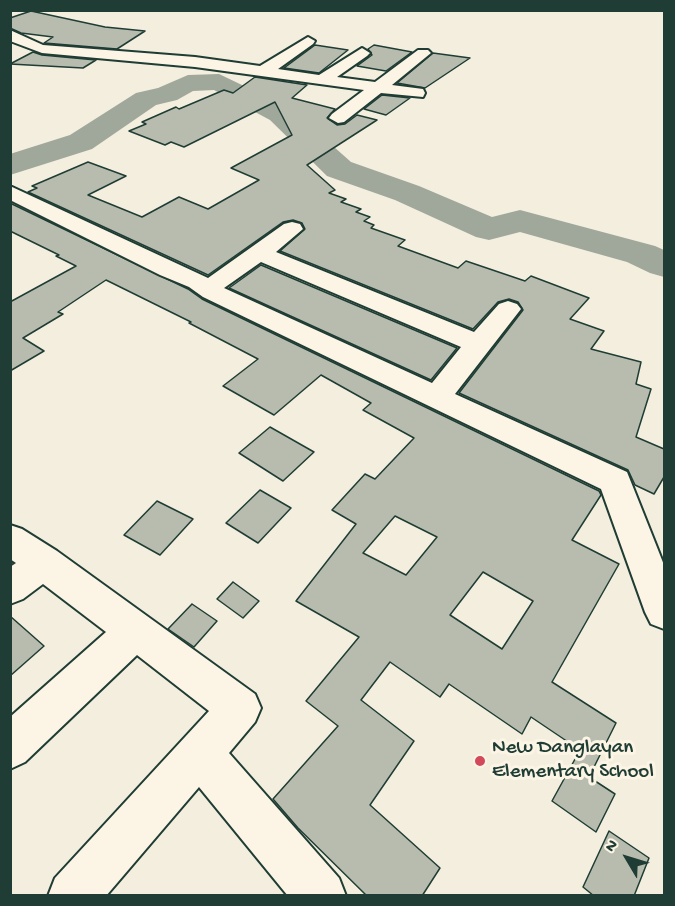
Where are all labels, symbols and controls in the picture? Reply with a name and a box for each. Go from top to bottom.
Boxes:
place label: New Danglayan Elementary School [492,736,654,786]
marker: New Danglayan Elementary School [473,754,487,768]
north arrow [597,828,657,888]
text: N [602,837,623,857]

